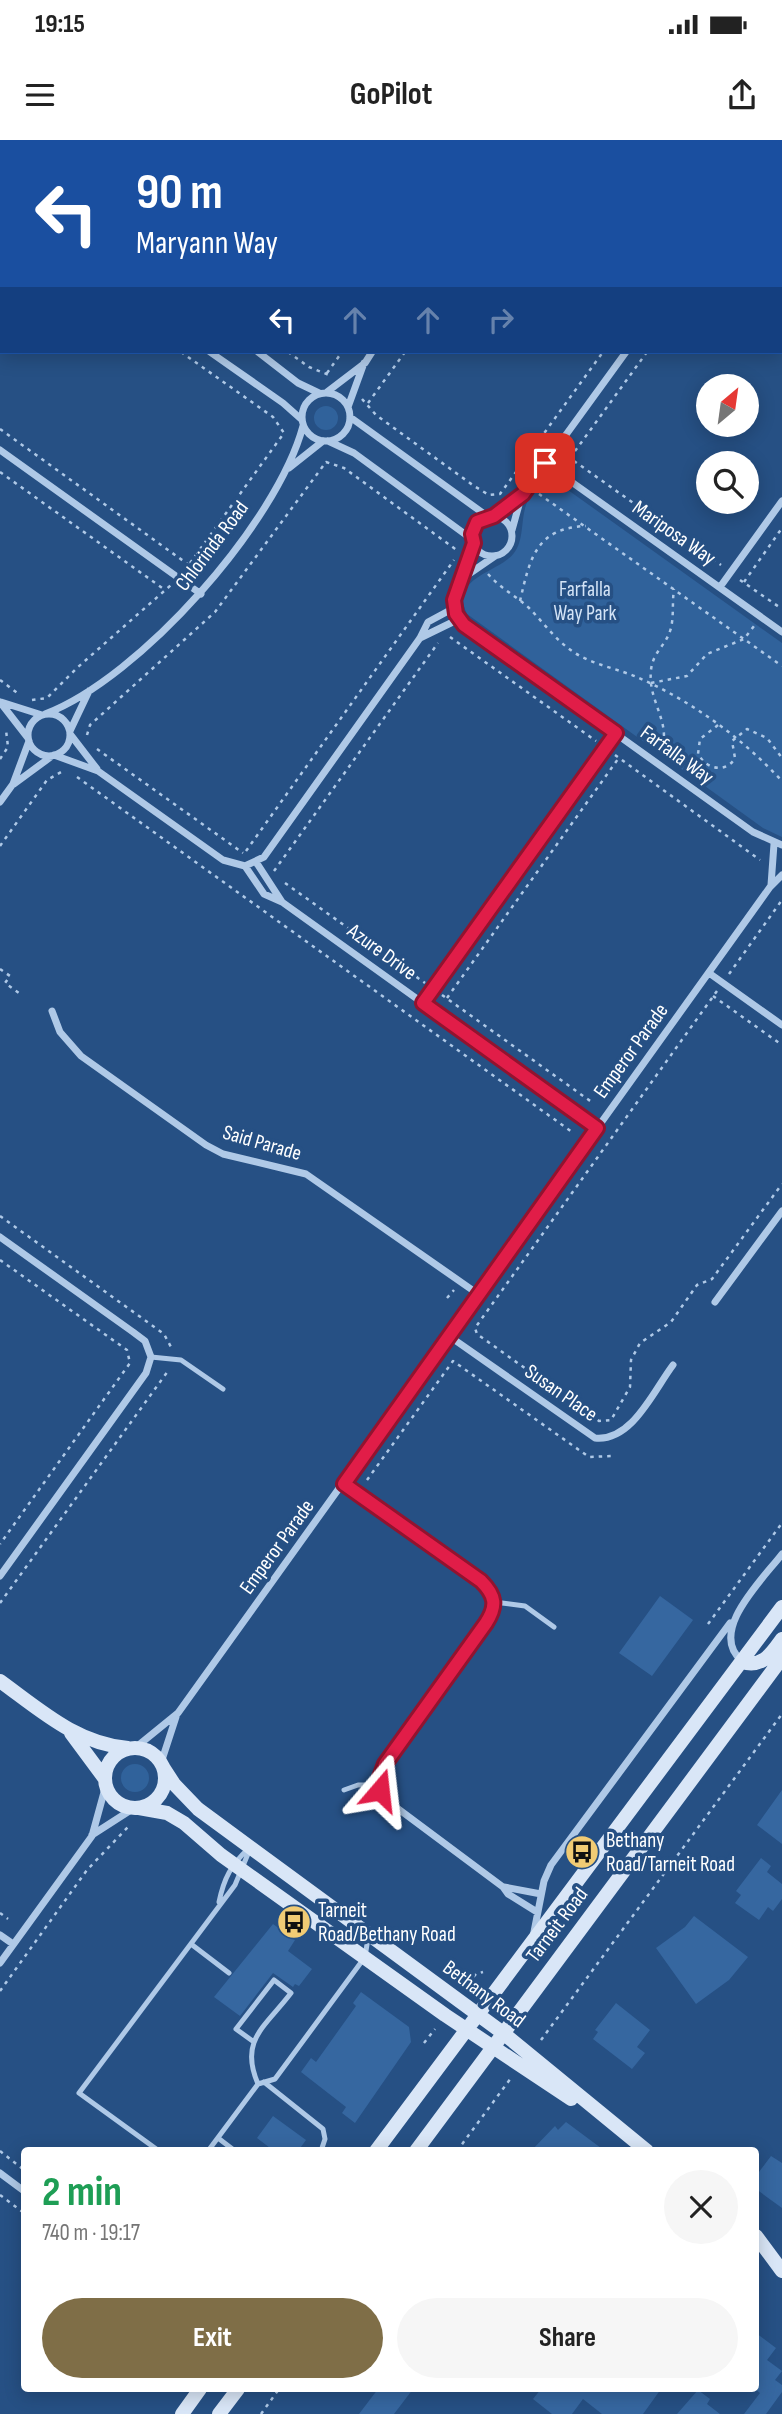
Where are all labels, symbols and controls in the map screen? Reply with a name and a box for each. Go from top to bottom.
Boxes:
text: 19:15 [35,9,85,40]
text: GoPilot [350,75,432,114]
icon: menu [21,76,59,114]
icon: share [723,76,761,114]
text: 90 m [136,164,223,223]
icon: left [21,168,112,259]
text: Maryann Way [136,224,278,263]
icon: left [263,301,301,339]
icon: ahead [336,301,374,339]
icon: ahead [409,301,447,339]
icon: right [482,301,520,339]
north arrow [696,374,760,438]
map controls [696,374,759,514]
pin [515,433,575,493]
icon: arrive [526,444,564,482]
button: search [696,451,759,514]
street label: Mariposa Way [628,495,720,571]
street label: Chlorinda Road [170,496,254,596]
park label: Farfalla Way Park [553,577,617,626]
street label: Farfalla Way [636,720,718,790]
street label: Azure Drive [342,918,422,986]
street label: Emperor Parade [588,999,674,1103]
street label: Said Parade [220,1120,304,1166]
street label: Susan Place [520,1359,602,1427]
street label: Emperor Parade [234,1495,320,1599]
position arrow [343,1753,417,1827]
place label: Bethany Road/Tarneit Road [606,1828,735,1877]
bus stop icon: Bethany Road/Tarneit Road [563,1833,601,1871]
street label: Tarneit Road [521,1883,593,1967]
place label: Tarneit Road/Bethany Road [318,1898,456,1947]
bus stop icon: Tarneit Road/Bethany Road [275,1903,313,1941]
street label: Bethany Road [438,1955,530,2033]
text: 2 min [42,2167,122,2218]
button: close [664,2170,738,2244]
text: 740 m · 19:17 [42,2219,140,2247]
button: Exit [42,2298,383,2378]
button: Share [397,2298,738,2378]

